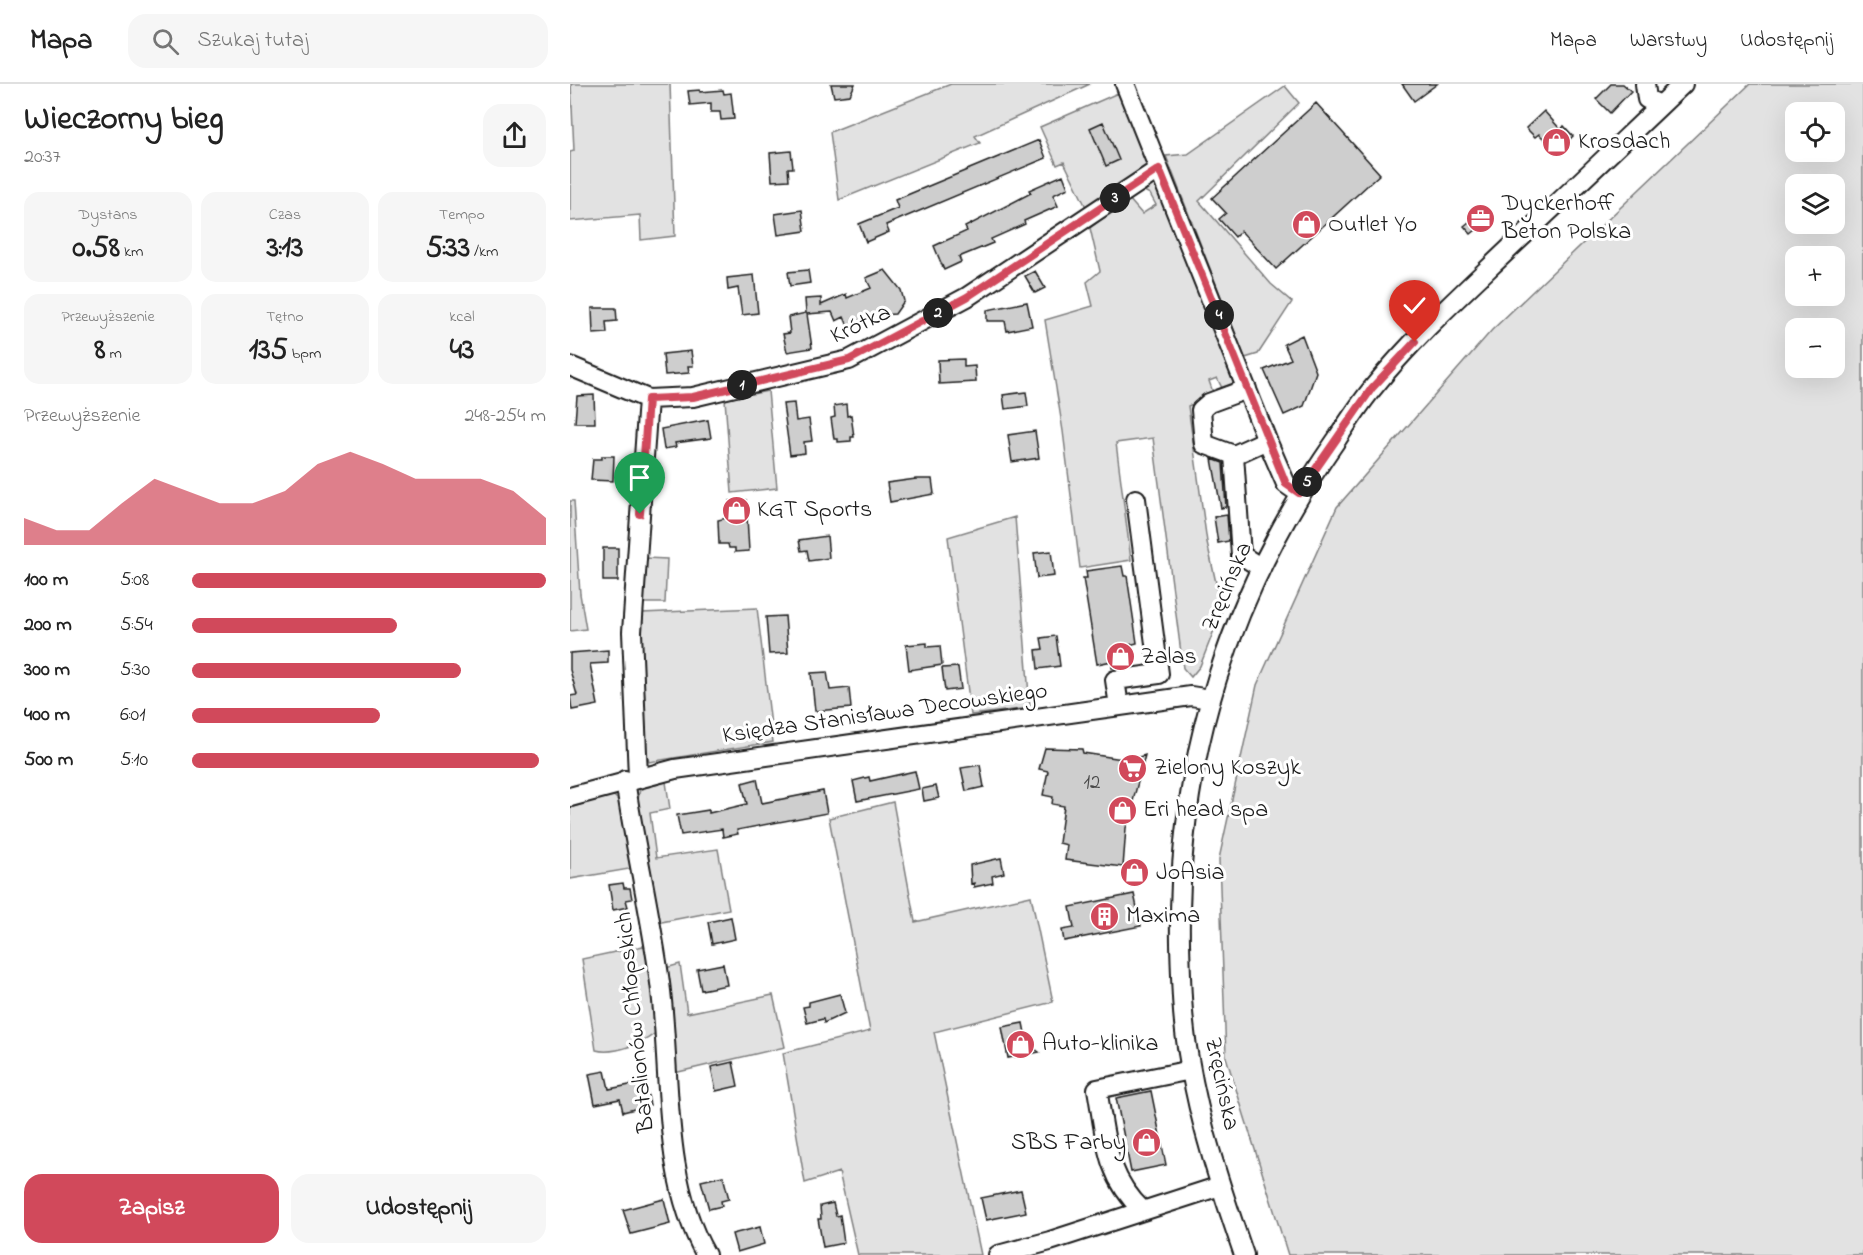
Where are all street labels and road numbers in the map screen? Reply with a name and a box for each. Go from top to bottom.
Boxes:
street label: Krótka [825,296,897,354]
street label: Zręcińska [1193,537,1263,637]
street label: Księdza Stanisława Decowskiego [720,674,1050,754]
street label: Batalionów Chłopskich [607,910,665,1135]
street label: Zręcińska [1194,1034,1248,1134]

